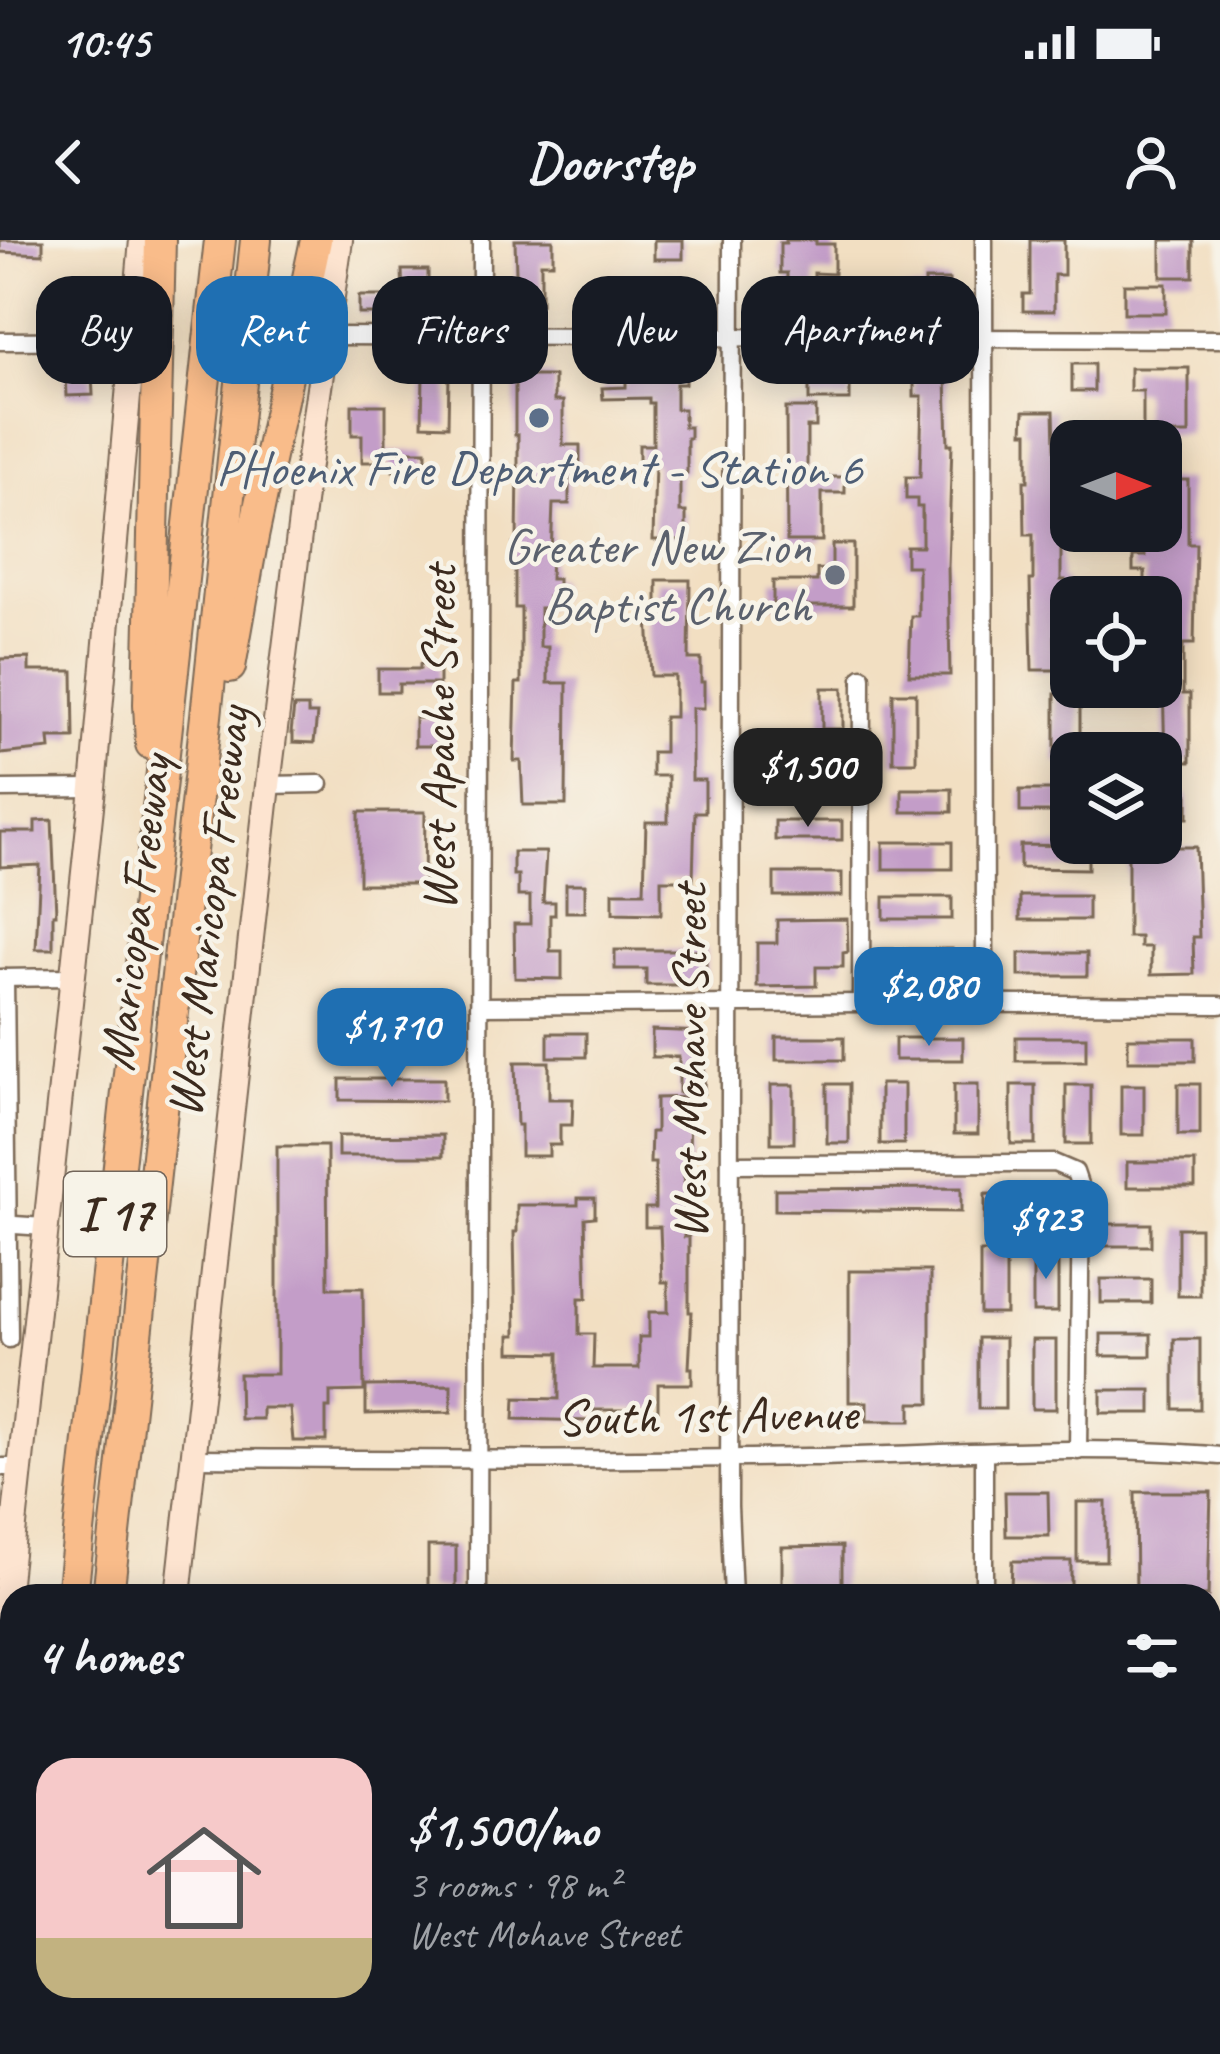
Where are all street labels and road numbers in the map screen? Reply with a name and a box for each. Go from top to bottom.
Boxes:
street label: West Apache Street [406,560,470,911]
street label: West Maricopa Freeway [151,700,265,1121]
street label: Maricopa Freeway [84,747,187,1074]
street label: West Mohave Street [657,879,721,1240]
road number: I 17 [64,1172,166,1256]
street label: South 1st Avenue [556,1380,861,1450]

